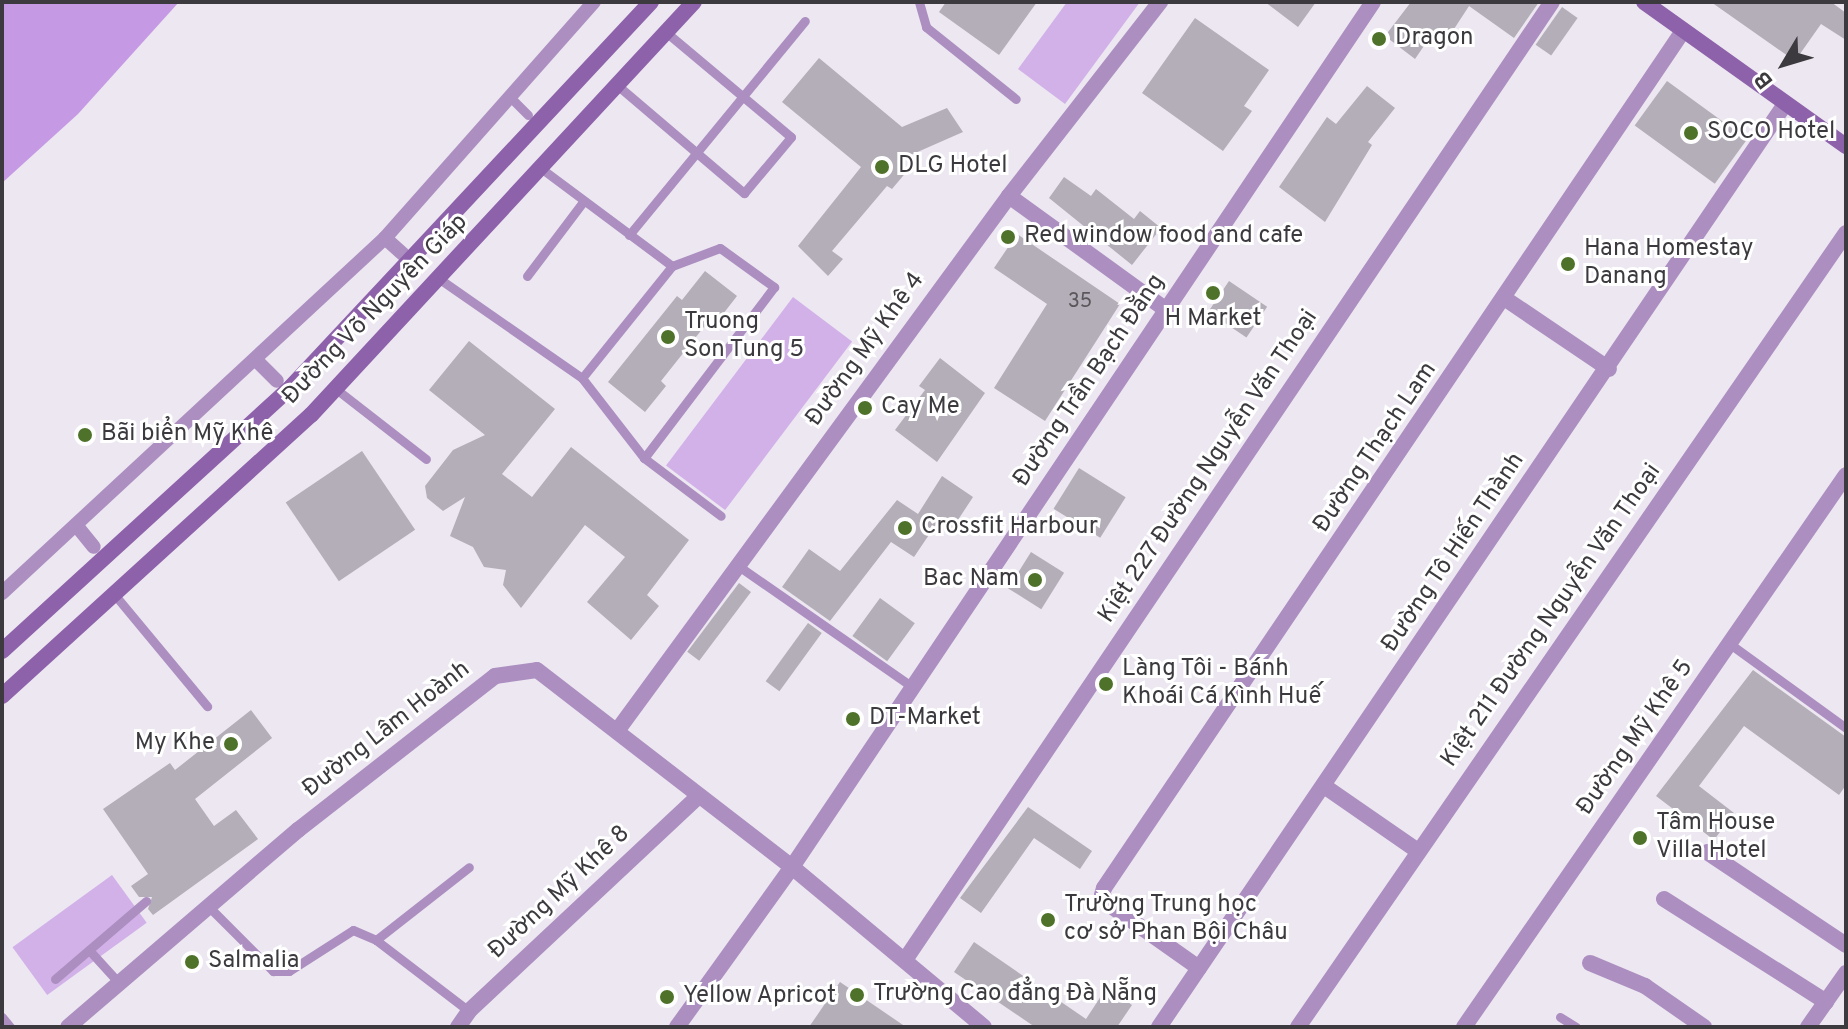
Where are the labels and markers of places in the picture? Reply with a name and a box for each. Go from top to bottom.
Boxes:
place label: Dragon [1395,25,1473,53]
marker: Dragon [1370,30,1388,48]
place label: SOCO Hotel [1707,119,1835,147]
marker: SOCO Hotel [1682,124,1700,142]
place label: DLG Hotel [898,153,1007,181]
marker: DLG Hotel [873,158,891,176]
place label: Red window food and cafe [1024,223,1303,251]
marker: Red window food and cafe [999,228,1017,246]
place label: Hana Homestay Danang [1584,236,1754,292]
marker: Hana Homestay Danang [1559,255,1577,273]
marker: H Market [1204,284,1222,302]
place label: H Market [1165,306,1261,334]
place label: Truong Son Tung 5 [684,309,805,365]
marker: Truong Son Tung 5 [659,328,677,346]
place label: Cay Me [881,394,960,422]
marker: Cay Me [856,399,874,417]
place label: Bãi biển Mỹ Khê [101,421,273,449]
marker: Bãi biển Mỹ Khê [76,426,94,444]
place label: Crossfit Harbour [921,514,1098,542]
marker: Crossfit Harbour [896,519,914,537]
place label: Bac Nam [923,566,1019,594]
marker: Bac Nam [1026,571,1044,589]
place label: Làng Tôi - Bánh Khoái Cá Kình Huế [1122,656,1321,712]
marker: Làng Tôi - Bánh Khoái Cá Kình Huế [1097,675,1115,693]
place label: DT-Market [869,705,981,733]
marker: DT-Market [844,710,862,728]
place label: My Khe [135,730,215,758]
marker: My Khe [222,735,240,753]
place label: Tâm House Villa Hotel [1656,810,1775,866]
marker: Tâm House Villa Hotel [1631,829,1649,847]
place label: Trường Trung học cơ sở Phan Bội Châu [1064,892,1288,948]
marker: Trường Trung học cơ sở Phan Bội Châu [1039,911,1057,929]
place label: Salmalia [208,948,299,976]
marker: Salmalia [183,953,201,971]
place label: Trường Cao đẳng Đà Nẵng [873,981,1157,1009]
place label: Yellow Apricot [683,983,837,1011]
marker: Trường Cao đẳng Đà Nẵng [848,986,866,1004]
marker: Yellow Apricot [658,988,676,1006]

